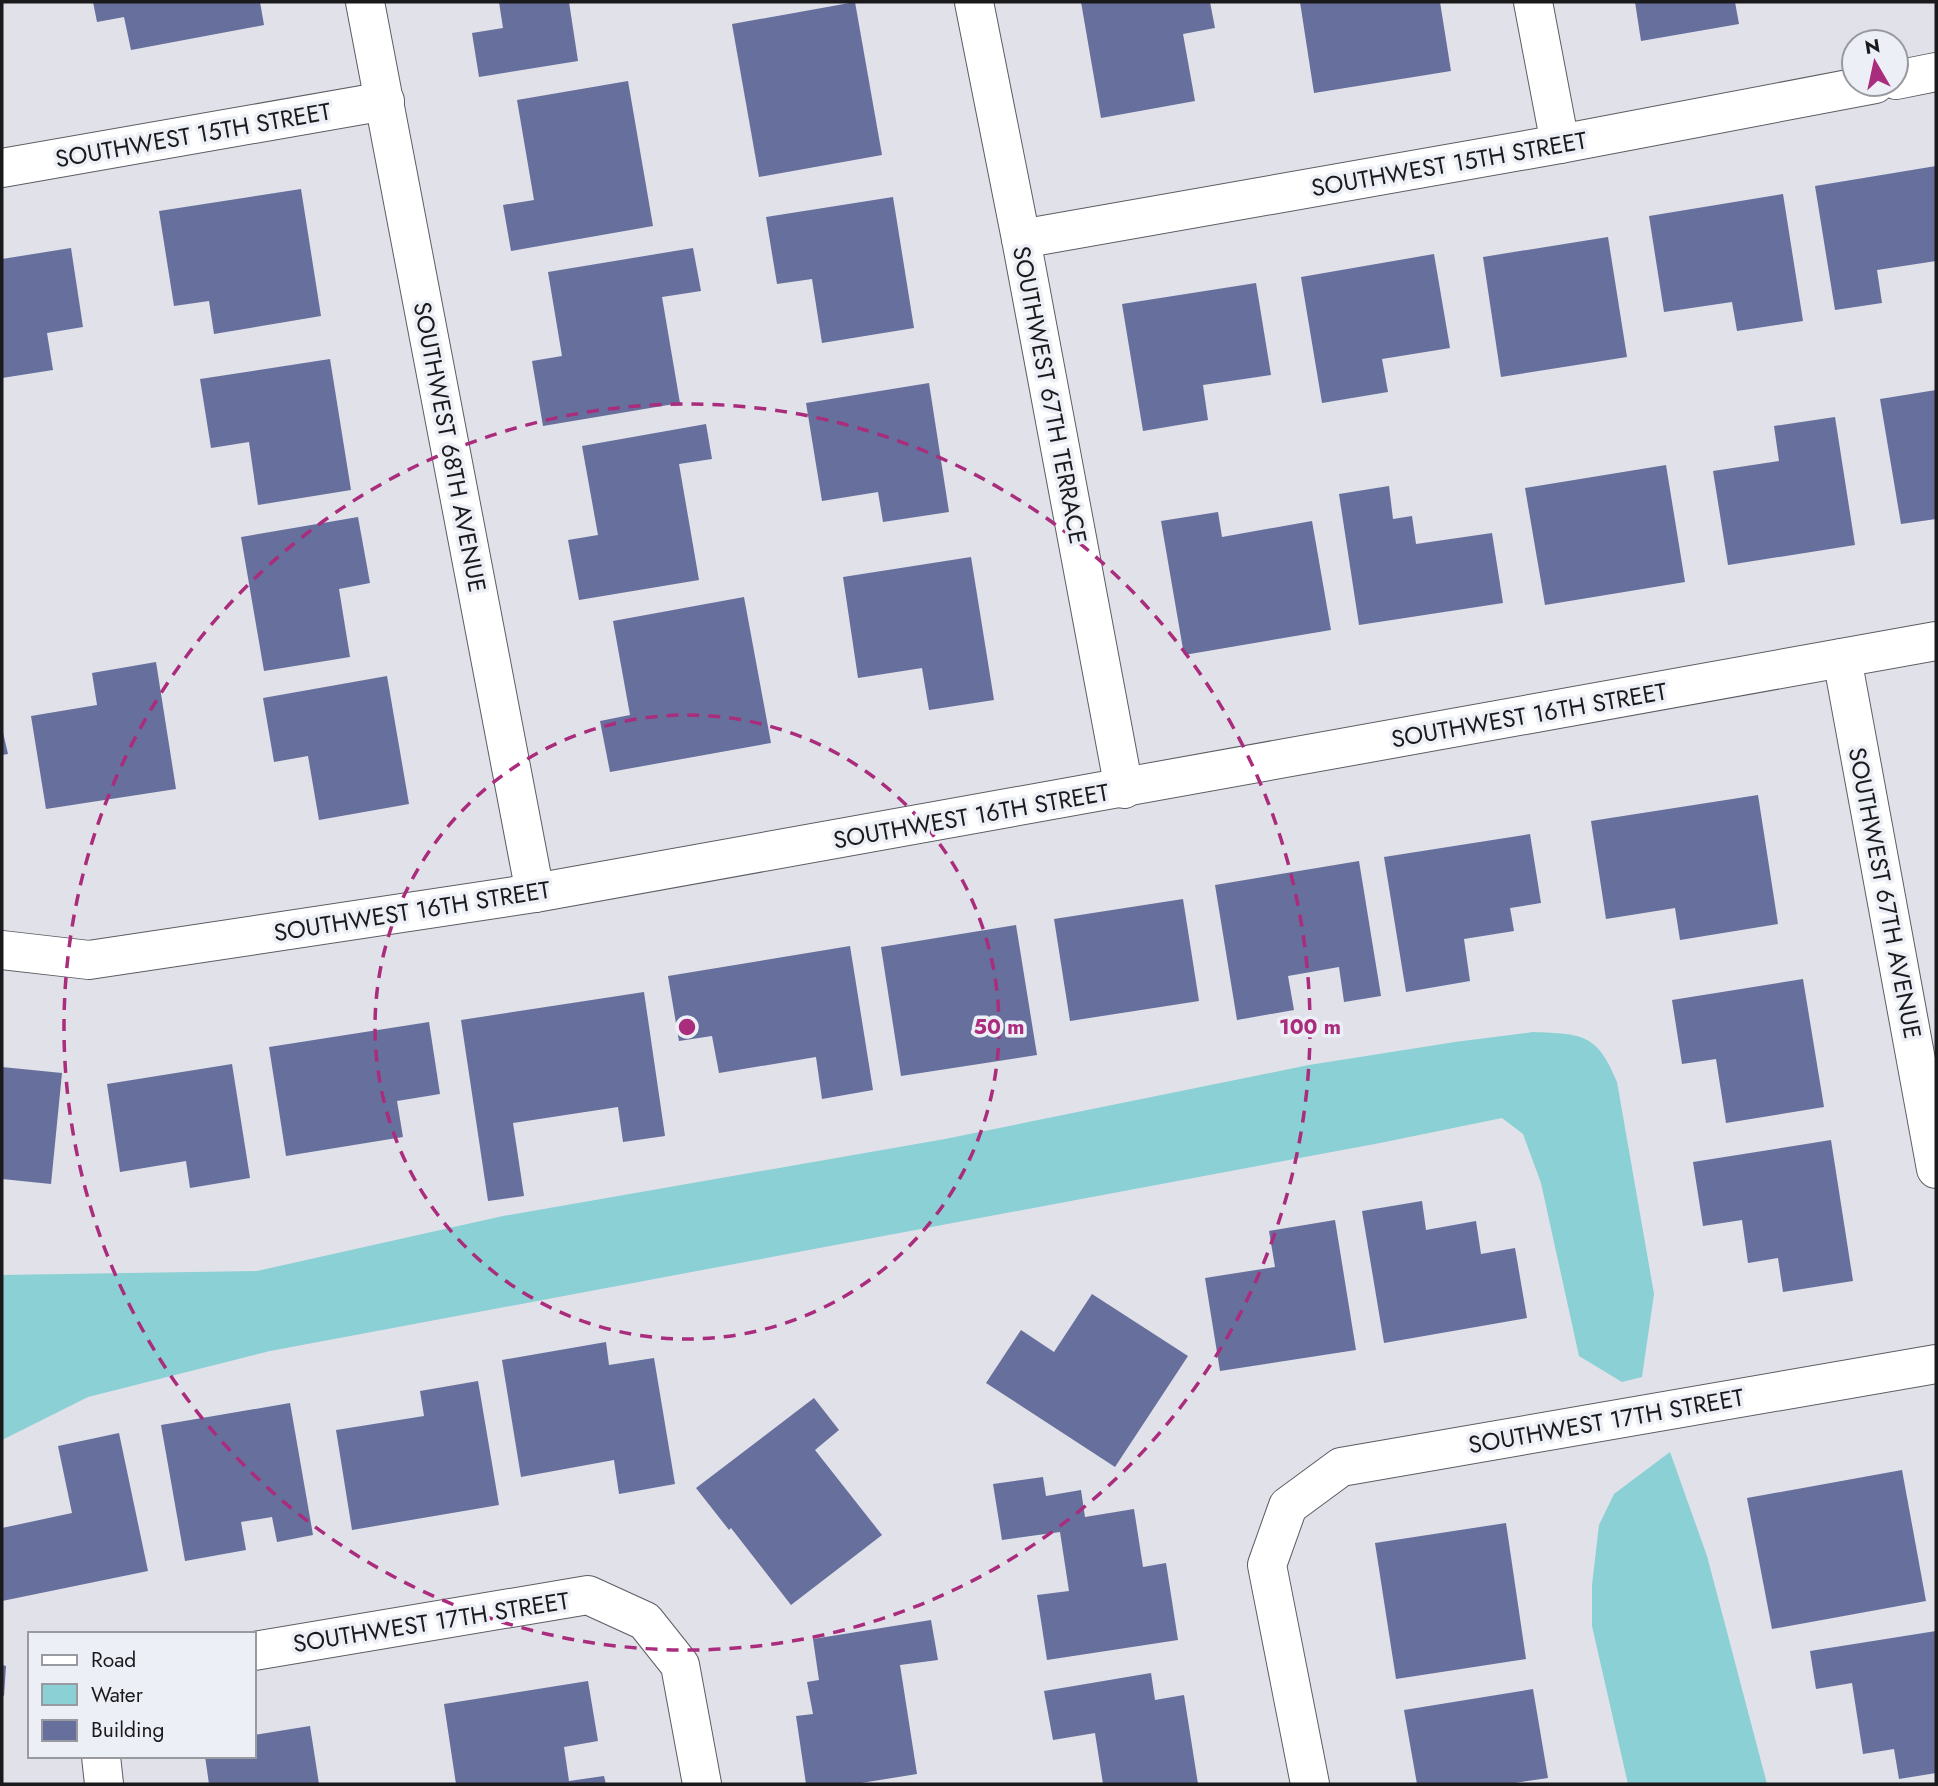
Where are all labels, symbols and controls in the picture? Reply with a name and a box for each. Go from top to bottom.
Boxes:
north arrow [1840,28,1910,98]
text: N [1863,32,1882,61]
street label: SOUTHWEST 15TH STREET [53,94,333,176]
street label: SOUTHWEST 15TH STREET [1309,123,1589,205]
street label: SOUTHWEST 67TH TERRACE [1004,243,1096,547]
street label: SOUTHWEST 68TH AVENUE [405,299,495,595]
street label: SOUTHWEST 16TH STREET [1388,674,1670,756]
street label: SOUTHWEST 67TH AVENUE [1840,744,1930,1042]
street label: SOUTHWEST 16TH STREET [830,775,1112,857]
street label: SOUTHWEST 16TH STREET [271,872,553,950]
text: 50 m [974,1012,1024,1042]
text: 100 m [1279,1012,1341,1042]
centre of rings [675,1015,699,1039]
street label: SOUTHWEST 17TH STREET [1466,1380,1746,1462]
street label: SOUTHWEST 17TH STREET [290,1583,572,1661]
legend [28,1632,256,1758]
text: Road [91,1645,136,1675]
text: Water [91,1680,144,1710]
text: Building [91,1715,164,1745]

